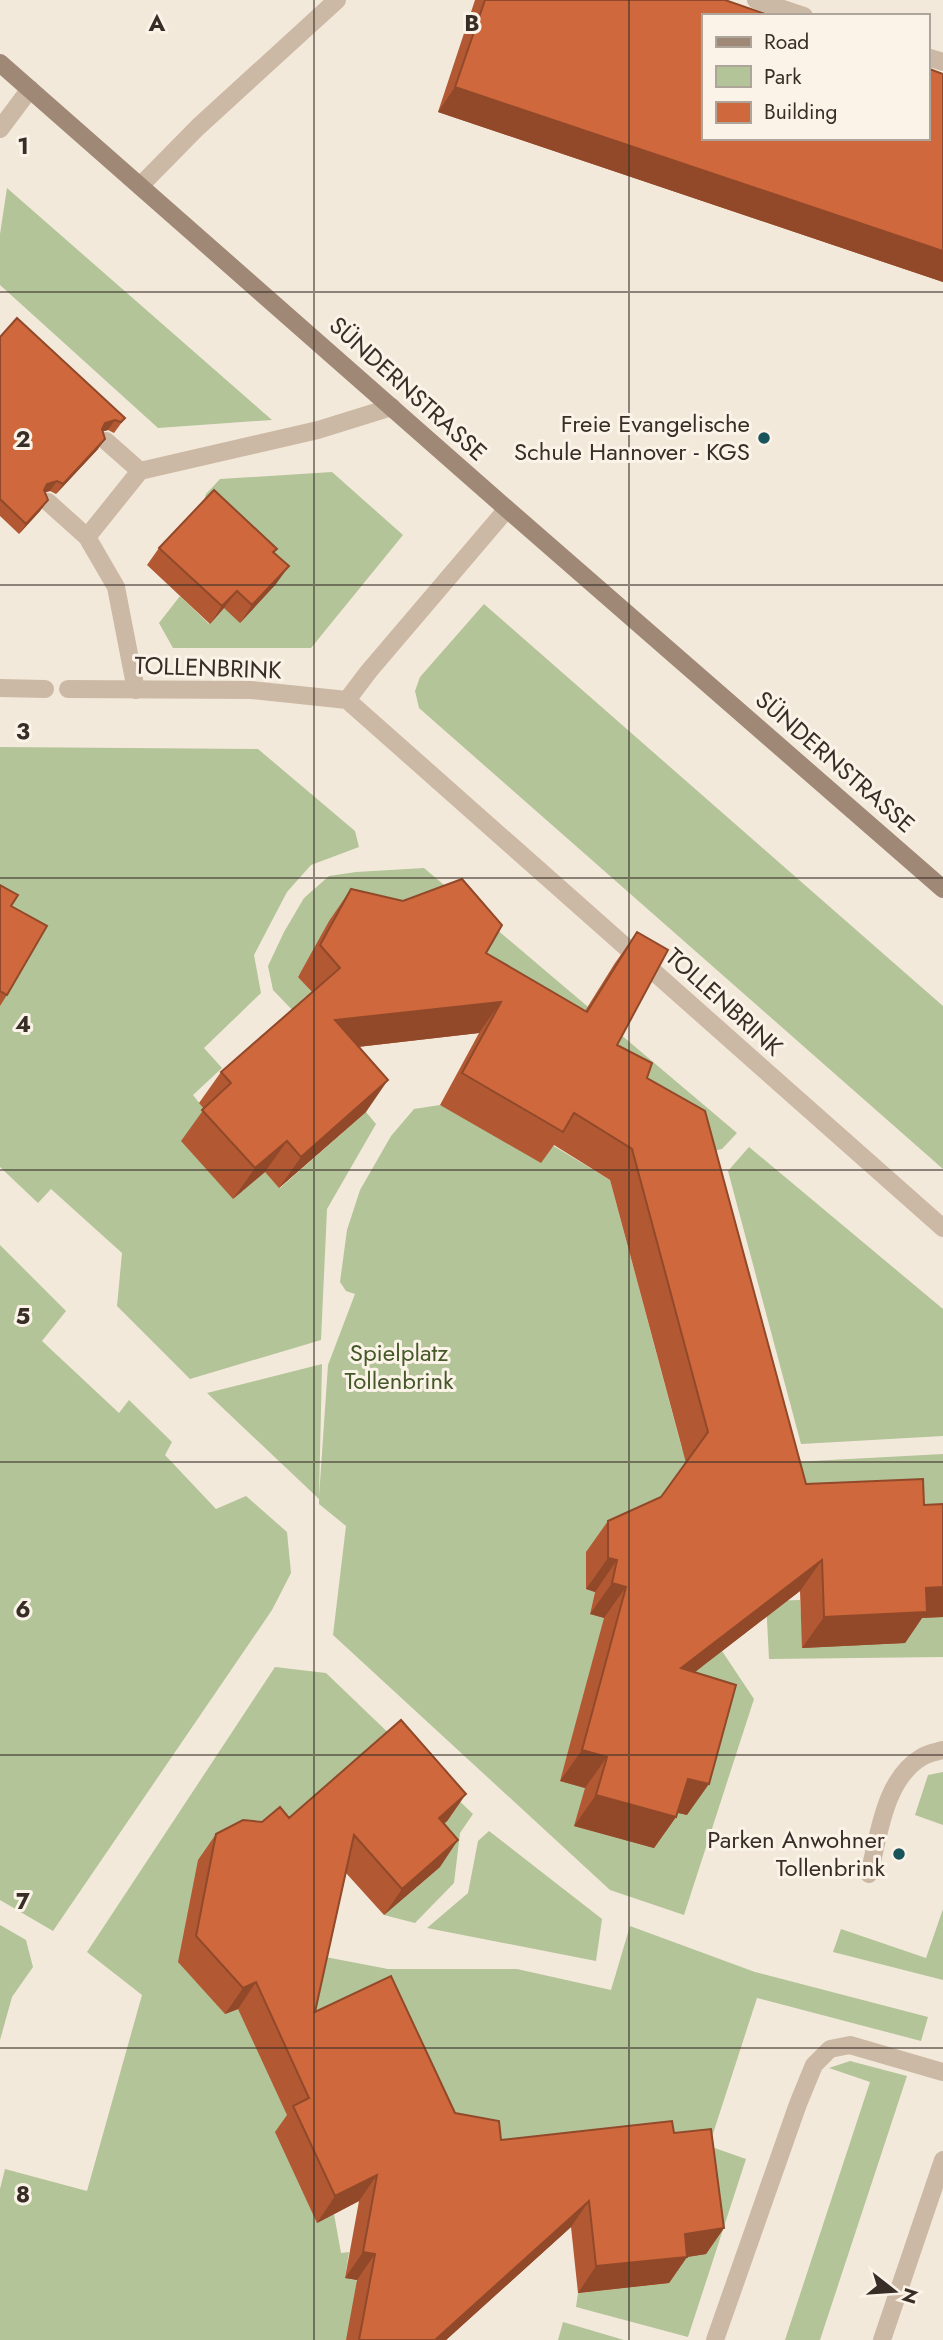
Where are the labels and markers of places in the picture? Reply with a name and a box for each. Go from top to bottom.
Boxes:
place label: Freie Evangelische Schule Hannover - KGS [514,406,750,469]
marker: Freie Evangelische Schule Hannover - KGS [756,430,772,446]
place label: Parken Anwohner Tollenbrink [707,1822,886,1885]
marker: Parken Anwohner Tollenbrink [891,1846,907,1862]

